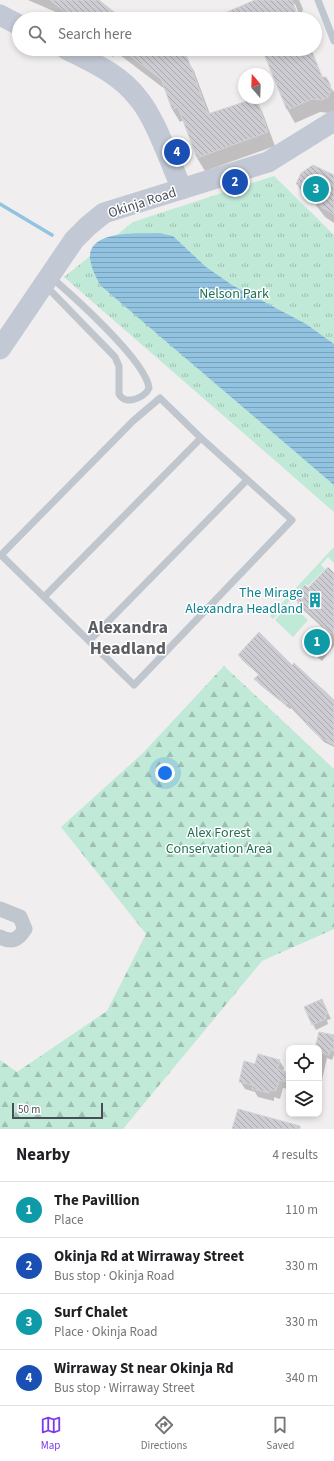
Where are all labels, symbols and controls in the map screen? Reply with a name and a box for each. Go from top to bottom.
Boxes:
search box [12,12,322,56]
icon: search [26,23,48,45]
text: Search here [58,24,132,45]
north arrow [238,68,274,104]
pin: 4 [164,137,190,167]
pin: 2 [222,167,248,197]
pin: 3 [303,174,329,204]
street label: Okinja Road [106,183,179,223]
park label: Nelson Park [199,284,269,304]
place label: The Mirage Alexandra Headland [185,583,303,619]
building icon: The Mirage Alexandra Headland [306,591,324,609]
district label: Alexandra Headland [87,615,168,661]
pin: 1 [304,627,330,657]
your location [155,763,175,783]
park label: Alex Forest Conservation Area [166,823,272,859]
map controls [286,1045,322,1117]
button: locate [286,1045,322,1081]
button: layers [286,1081,322,1117]
scale bar [12,1101,103,1120]
text: 50 m [18,1102,40,1117]
text: Nearby [16,1143,70,1167]
text: 4 results [273,1146,318,1164]
text: The Pavillion [54,1190,140,1211]
text: 1 [26,1201,32,1219]
text: 110 m [285,1201,318,1219]
text: Place [54,1211,83,1229]
text: Okinja Rd at Wirraway Street [54,1246,244,1267]
text: 2 [26,1257,32,1275]
text: 330 m [285,1257,318,1275]
text: Bus stop · Okinja Road [54,1267,175,1285]
text: Surf Chalet [54,1302,128,1323]
text: 3 [26,1313,32,1331]
text: 330 m [285,1313,318,1331]
text: Place · Okinja Road [54,1323,157,1341]
text: Wirraway St near Okinja Rd [54,1358,234,1379]
text: 4 [26,1369,32,1387]
text: 340 m [285,1369,318,1387]
text: Bus stop · Wirraway Street [54,1379,195,1397]
tab: Map [40,1414,62,1453]
tab: Directions [141,1414,187,1453]
tab: Saved [266,1414,294,1453]

